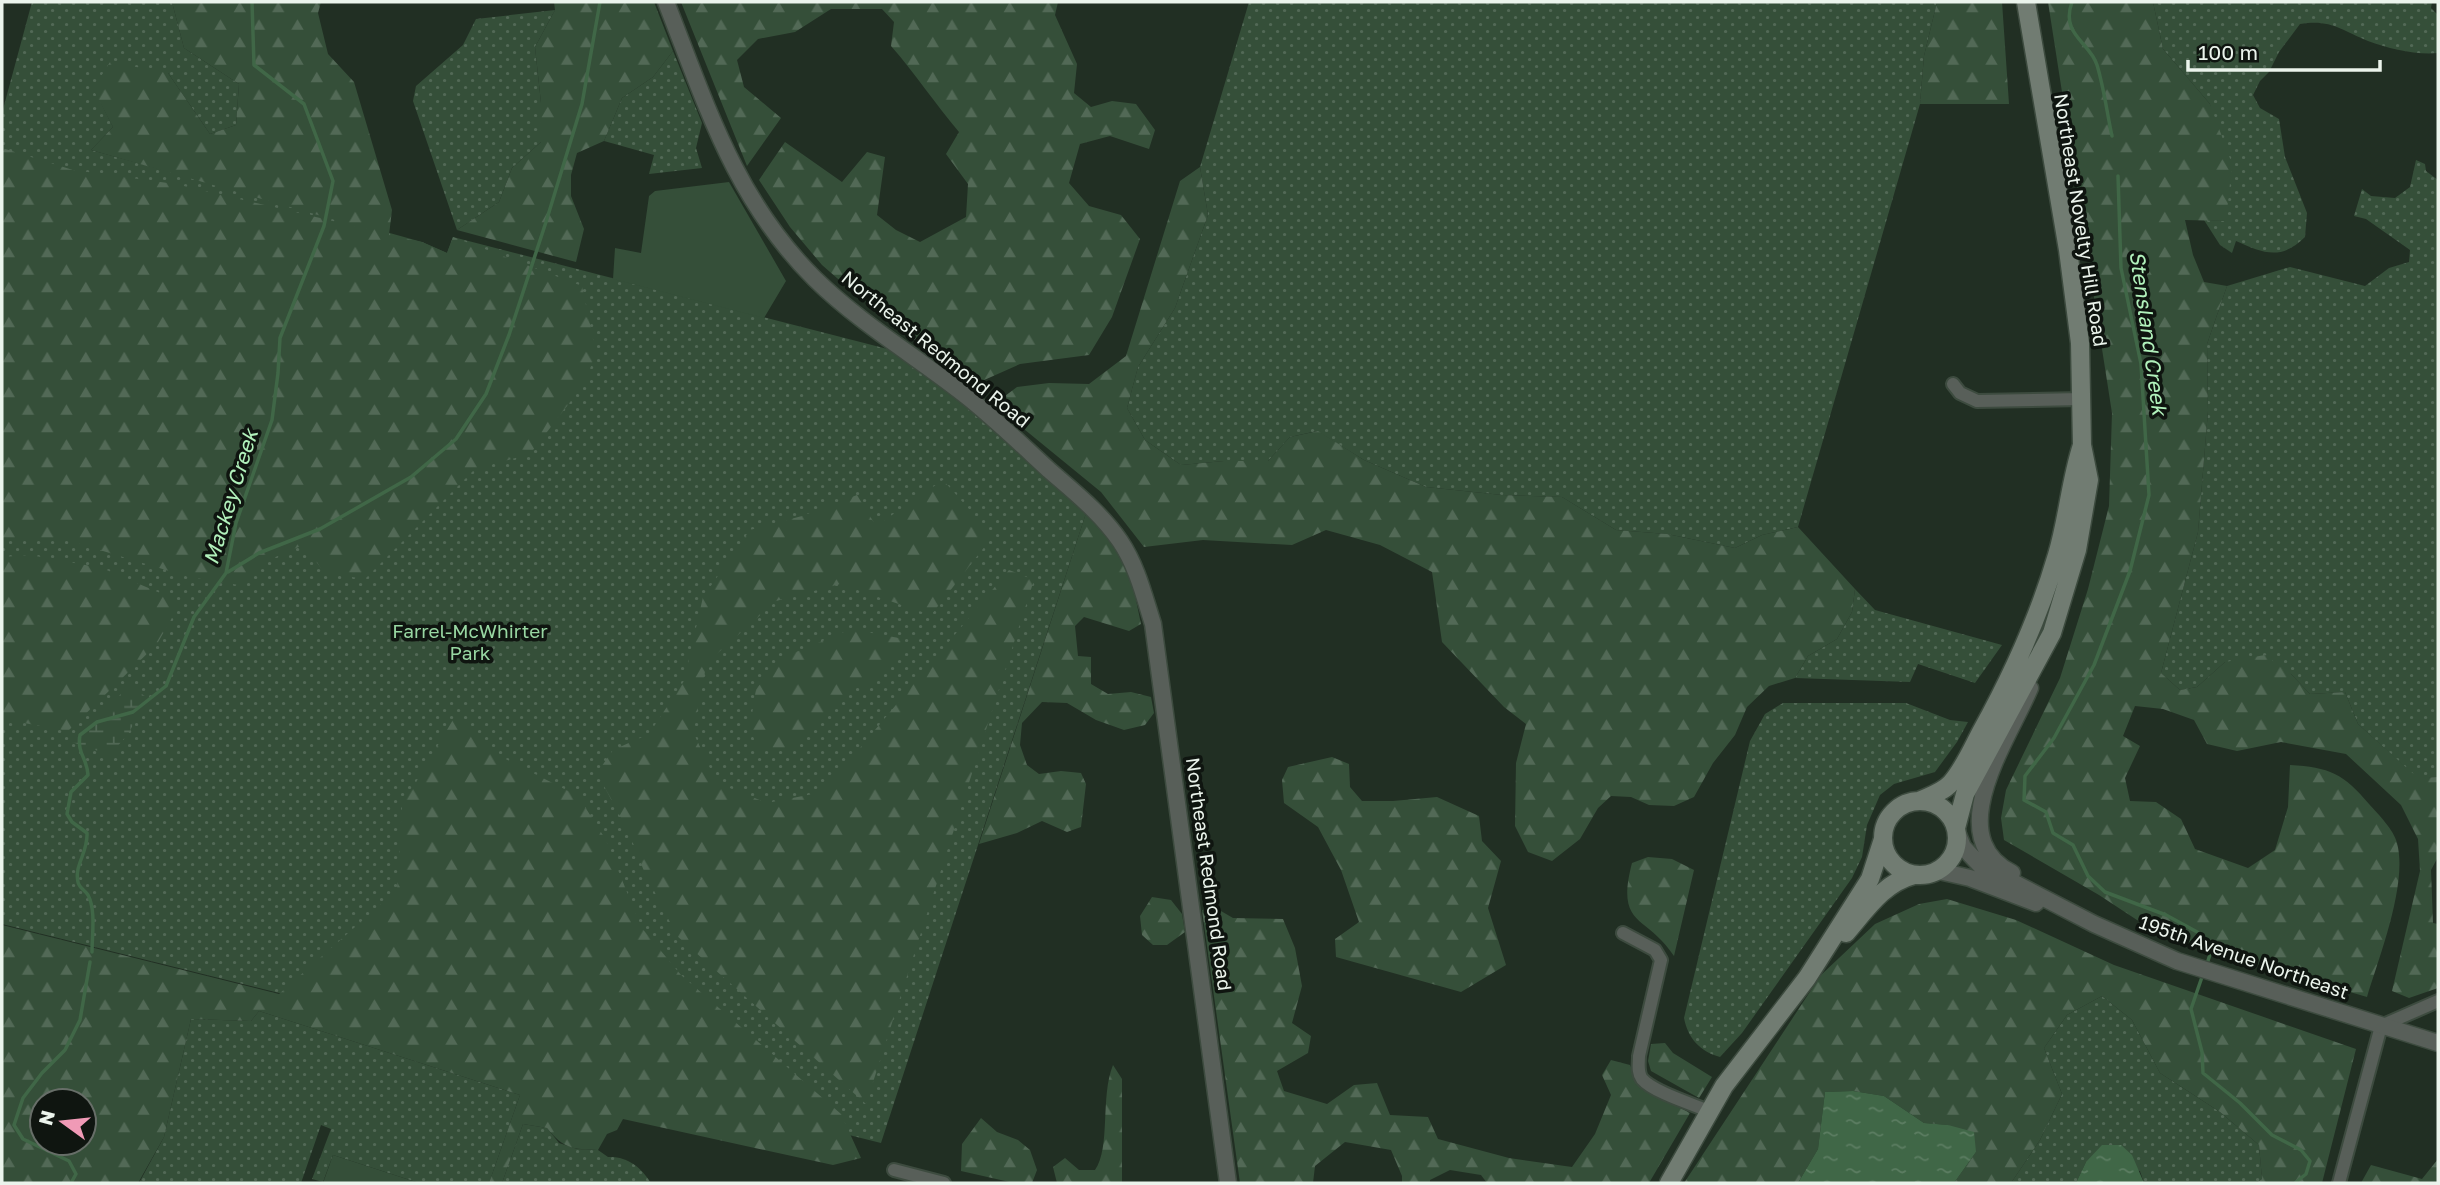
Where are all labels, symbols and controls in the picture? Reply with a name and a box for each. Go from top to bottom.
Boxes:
scale bar [2188,28,2380,72]
text: 100 m [2198,39,2258,65]
street label: Northeast Novelty Hill Road [2050,92,2113,348]
water label: Stensland Creek [2125,249,2174,419]
street label: Northeast Redmond Road [838,266,1035,432]
water label: Mackey Creek [197,424,264,567]
park label: Farrel-McWhirter Park [392,619,548,664]
street label: Northeast Redmond Road [1182,756,1237,992]
street label: 195th Avenue Northeast [2136,910,2352,1003]
north arrow [28,1087,98,1157]
text: N [33,1108,59,1127]

